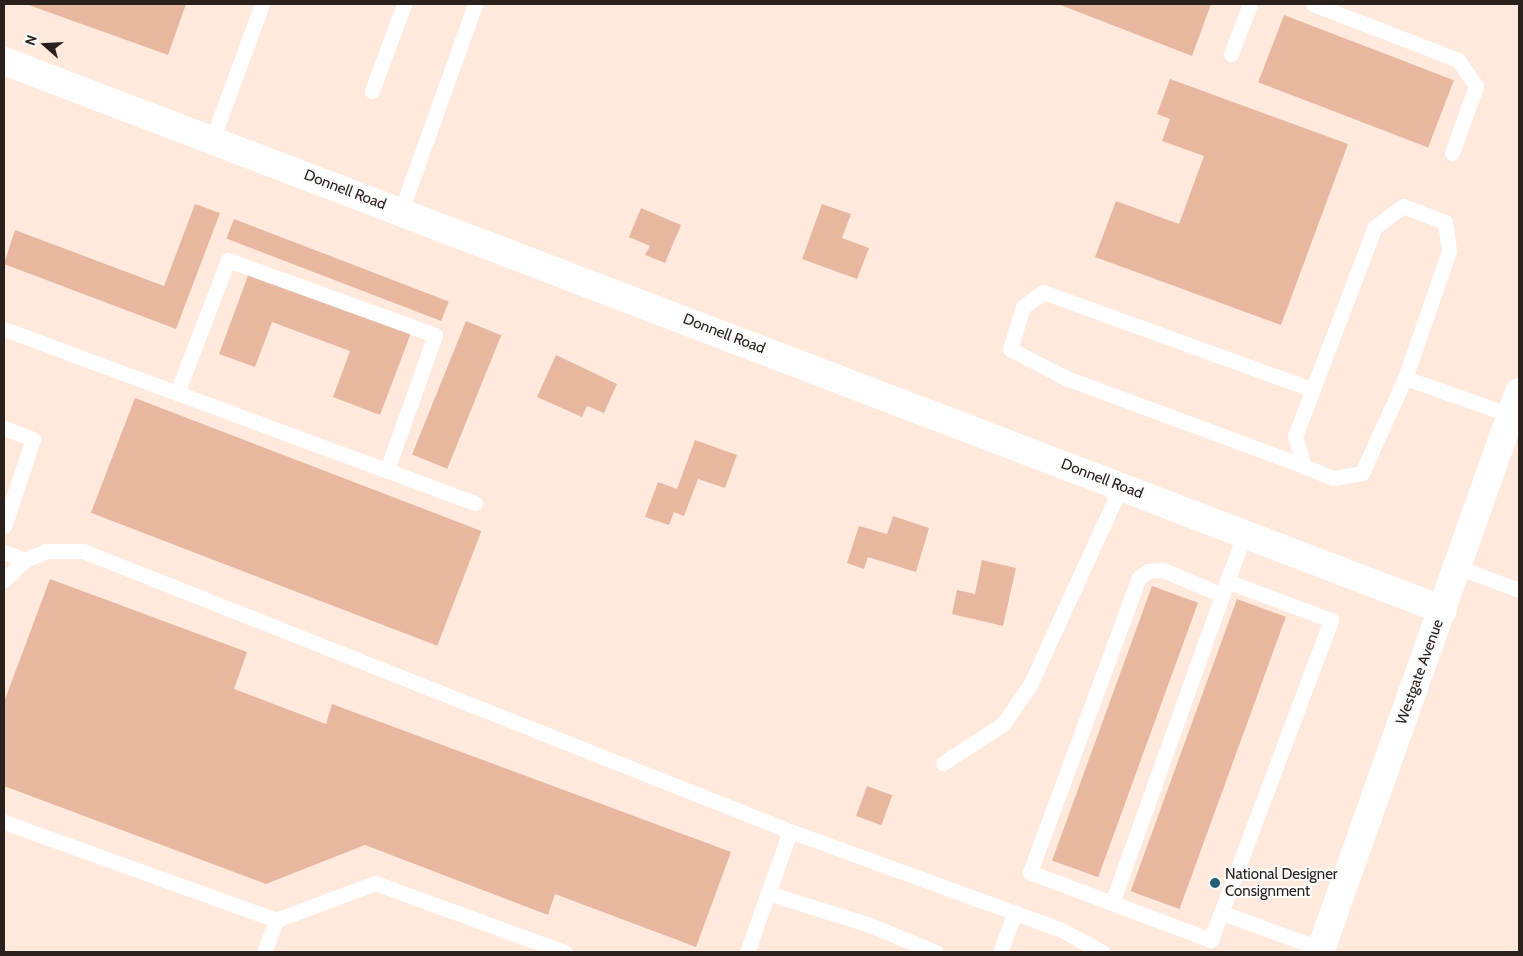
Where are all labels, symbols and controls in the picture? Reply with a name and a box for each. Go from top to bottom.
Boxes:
north arrow [20,20,70,70]
text: N [21,33,41,48]
street label: Donnell Road [301,166,389,214]
street label: Donnell Road [680,310,768,358]
street label: Donnell Road [1058,455,1146,503]
street label: Westgate Avenue [1393,617,1447,727]
place label: National Designer Consignment [1225,865,1338,900]
marker: National Designer Consignment [1209,877,1221,889]

